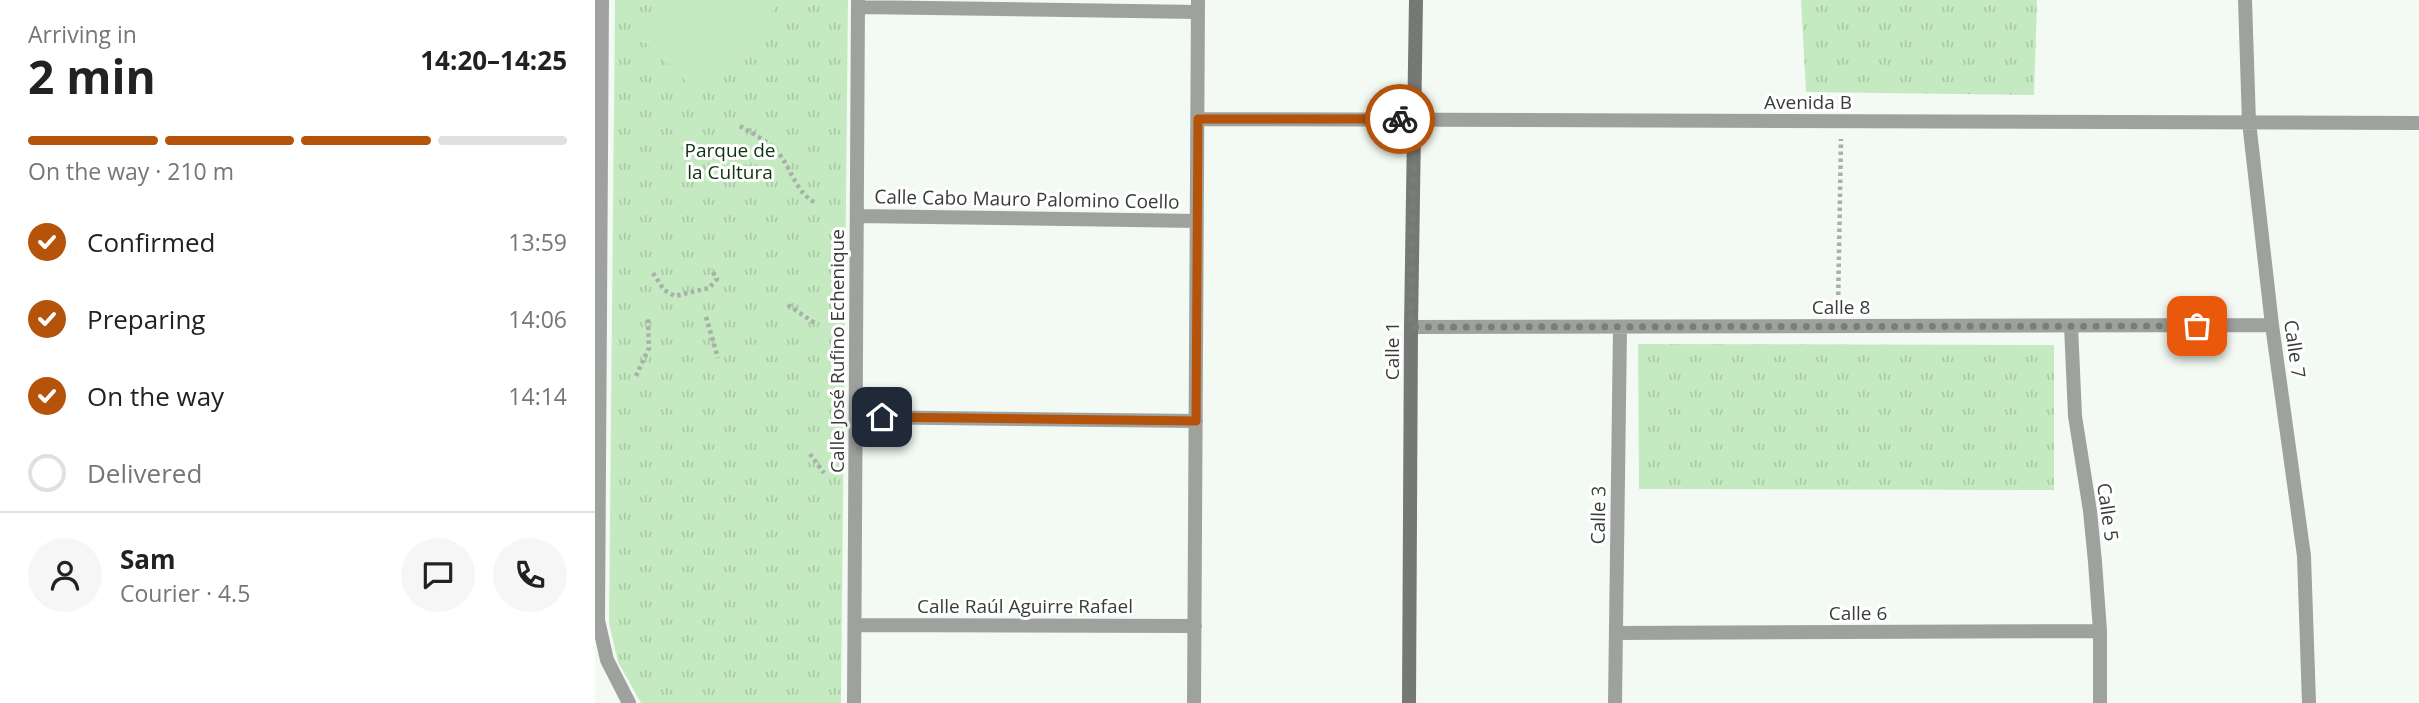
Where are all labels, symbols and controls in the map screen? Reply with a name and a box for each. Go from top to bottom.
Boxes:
text: Arriving in [28,18,137,50]
text: 14:20–14:25 [420,42,567,78]
text: 2 min [28,45,156,107]
courier [1365,84,1435,154]
street label: Avenida B [1764,89,1852,115]
icon: bike [1381,100,1419,138]
park label: Parque de la Cultura [685,137,775,185]
text: On the way · 210 m [28,155,234,187]
street label: Calle Cabo Mauro Palomino Coello [874,183,1180,215]
icon: check [28,223,66,261]
text: Confirmed [87,224,215,260]
text: 13:59 [508,226,567,258]
street label: Calle José Rufino Echenique [824,229,850,473]
street label: Calle 8 [1812,294,1870,320]
pin [2167,296,2227,356]
icon: check [28,300,66,338]
text: Preparing [87,301,205,337]
text: 14:06 [508,303,567,335]
icon: bag [2178,307,2216,345]
street label: Calle 7 [2278,318,2312,380]
street label: Calle 1 [1379,322,1405,380]
icon: check [28,377,66,415]
text: On the way [87,378,224,414]
text: 14:14 [508,380,567,412]
pin [852,387,912,447]
icon: home [863,398,901,436]
text: Delivered [87,455,202,491]
street label: Calle 5 [2091,481,2125,543]
street label: Calle 3 [1584,485,1612,545]
button: person [28,538,102,612]
button: chat [401,538,475,612]
button: phone [493,538,567,612]
text: Sam [120,541,176,577]
text: Courier · 4.5 [120,577,250,609]
street label: Calle Raúl Aguirre Rafael [917,593,1133,619]
street label: Calle 6 [1829,600,1887,626]

